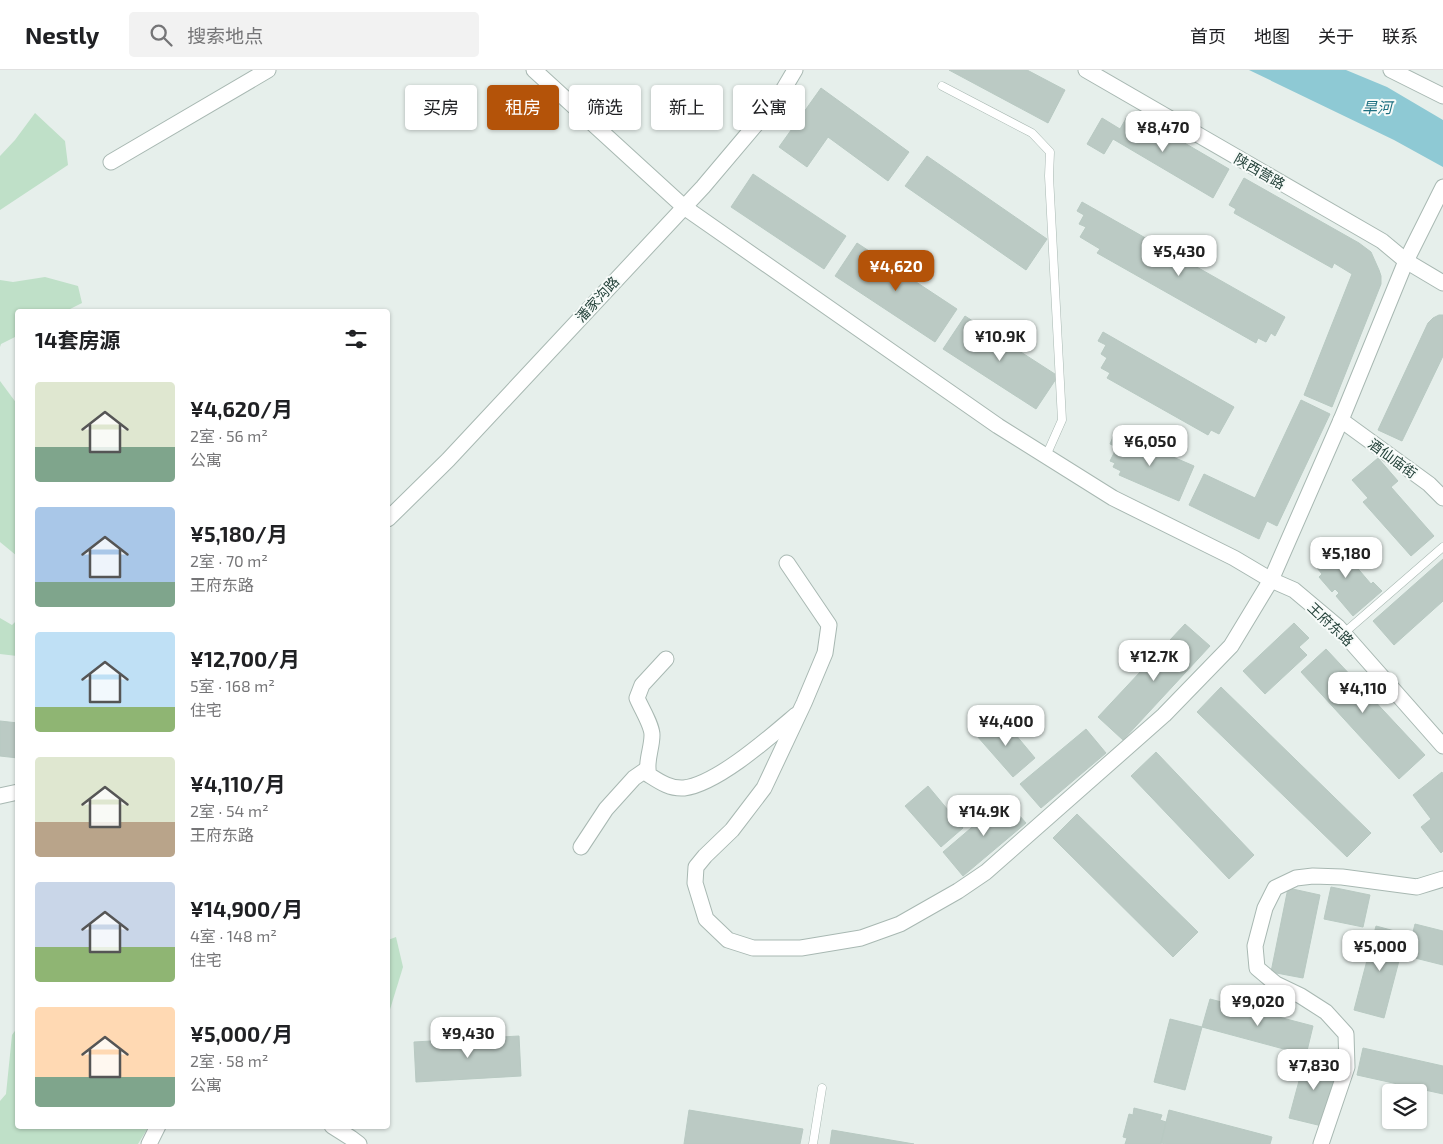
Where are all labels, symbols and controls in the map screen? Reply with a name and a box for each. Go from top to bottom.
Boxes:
search box [129,12,479,57]
text: Nestly [25,20,99,49]
icon: search [147,21,175,49]
text: 搜索地点 [187,24,263,47]
text: 首页 [1190,25,1226,47]
text: 地图 [1254,25,1290,47]
text: 关于 [1318,25,1354,47]
text: 联系 [1382,25,1418,47]
chip: 买房 [405,85,477,130]
chip: 租房 [487,85,559,130]
chip: 筛选 [569,85,641,130]
chip: 新上 [651,85,723,130]
chip: 公寓 [733,85,805,130]
water label: 旱河 [1362,98,1395,116]
pin: ¥8,470 [1122,111,1204,153]
text: ¥8,470 [1136,117,1190,136]
street label: 陕西营路 [1232,150,1288,192]
pin: ¥5,430 [1138,234,1220,277]
text: ¥5,430 [1153,241,1205,260]
pin: ¥4,620 [855,250,937,292]
text: ¥4,620 [869,256,923,275]
street label: 潘家沟路 [572,273,622,325]
pin: ¥10.9K [959,320,1041,362]
icon: filters [342,325,370,353]
text: ¥10.9K [974,326,1026,345]
text: 14套房源 [35,327,120,352]
text: ¥4,620/月 [190,396,293,421]
icon: home [75,402,135,462]
pin: ¥6,050 [1109,424,1191,467]
text: 2室 · 56 m² [190,426,268,445]
text: ¥6,050 [1124,431,1176,450]
street label: 酒仙庙街 [1365,435,1421,481]
text: 公寓 [190,450,222,469]
text: ¥5,180/月 [190,521,288,546]
icon: home [75,527,135,587]
pin: ¥5,180 [1305,536,1387,579]
text: ¥5,180 [1321,543,1371,562]
text: 2室 · 70 m² [190,551,268,570]
text: 王府东路 [190,575,254,594]
street label: 王府东路 [1305,599,1357,649]
pin: ¥12.7K [1113,640,1195,682]
text: ¥12,700/月 [190,646,300,671]
text: ¥12.7K [1130,646,1178,665]
icon: home [75,652,135,712]
pin: ¥4,110 [1322,672,1404,714]
text: 5室 · 168 m² [190,676,275,695]
text: ¥4,110 [1339,678,1387,697]
text: 住宅 [190,700,222,719]
pin: ¥4,400 [965,704,1047,747]
text: ¥4,400 [978,711,1034,730]
text: ¥4,110/月 [190,771,286,796]
icon: home [75,777,135,837]
pin: ¥14.9K [943,794,1025,837]
text: 2室 · 54 m² [190,801,269,820]
text: ¥14.9K [958,801,1010,820]
text: 王府东路 [190,825,254,844]
text: ¥14,900/月 [190,896,303,921]
icon: home [75,902,135,962]
text: 4室 · 148 m² [190,926,277,945]
pin: ¥5,000 [1339,930,1421,972]
text: ¥5,000 [1353,936,1407,955]
text: 住宅 [190,950,222,969]
pin: ¥9,020 [1217,984,1299,1027]
text: ¥9,020 [1231,991,1285,1010]
pin: ¥9,430 [427,1016,509,1059]
text: ¥5,000/月 [190,1021,293,1046]
text: ¥9,430 [441,1023,495,1042]
icon: home [75,1027,135,1087]
pin: ¥7,830 [1273,1048,1355,1091]
text: 2室 · 58 m² [190,1051,268,1070]
text: ¥7,830 [1288,1055,1340,1074]
text: 公寓 [190,1075,222,1094]
map controls [1382,1084,1427,1129]
button: layers [1382,1084,1427,1129]

